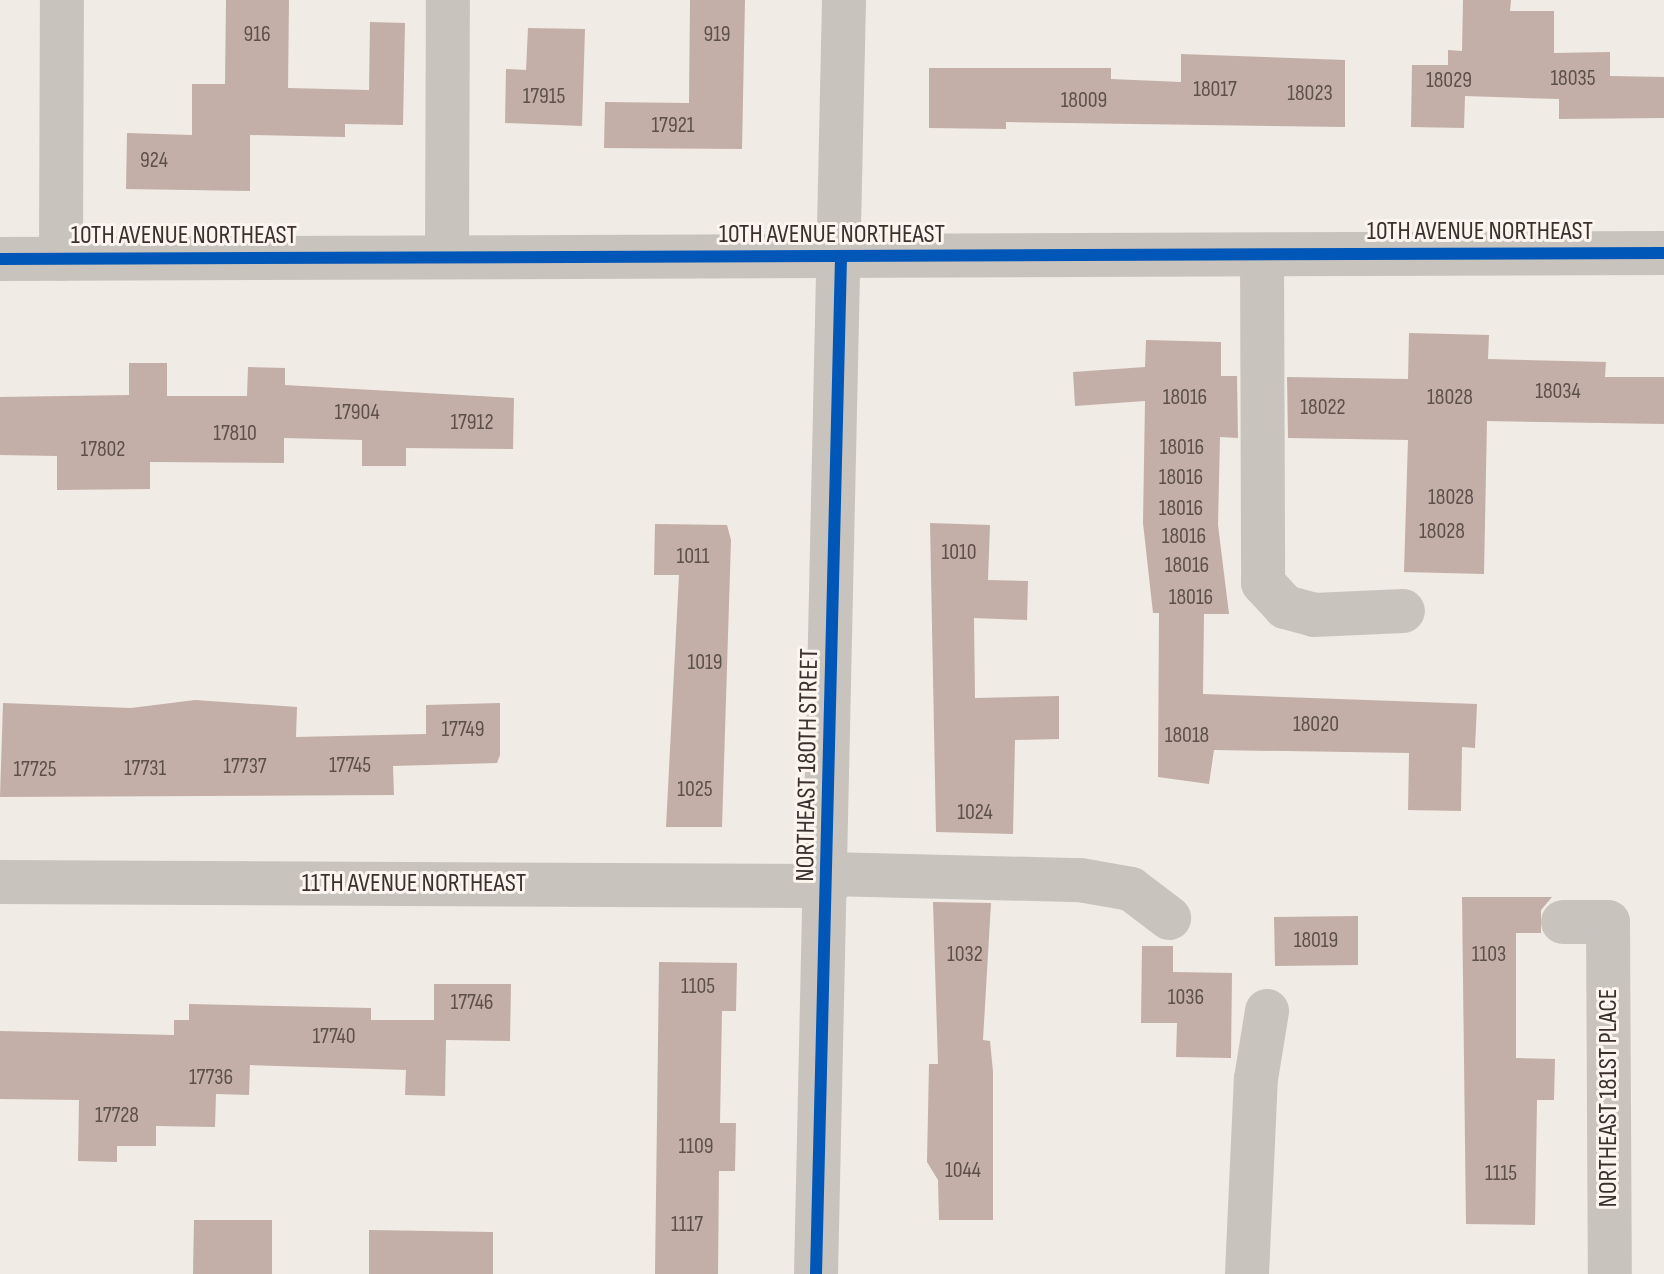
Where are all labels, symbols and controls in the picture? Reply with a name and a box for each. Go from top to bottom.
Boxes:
house number: 916 [243,22,271,48]
house number: 919 [703,22,731,48]
house number: 18035 [1550,66,1596,92]
house number: 18029 [1426,68,1472,94]
house number: 18017 [1193,77,1237,103]
house number: 18023 [1287,81,1333,107]
house number: 17915 [523,84,565,110]
house number: 18009 [1061,88,1107,114]
house number: 17921 [651,113,695,139]
house number: 924 [140,148,168,174]
street label: 10TH AVENUE NORTHEAST [1367,216,1593,248]
street label: 10TH AVENUE NORTHEAST [719,219,945,251]
street label: 10TH AVENUE NORTHEAST [71,220,297,252]
house number: 18034 [1535,379,1581,405]
house number: 18016 [1163,385,1207,411]
house number: 18028 [1427,385,1473,411]
house number: 18022 [1300,395,1346,421]
house number: 17904 [334,400,380,426]
house number: 17912 [450,410,494,436]
house number: 17810 [213,421,257,447]
house number: 18016 [1160,435,1204,461]
house number: 17802 [81,437,125,463]
house number: 18016 [1159,465,1203,491]
house number: 18028 [1428,485,1474,511]
house number: 18016 [1159,496,1203,522]
house number: 18028 [1419,519,1465,545]
house number: 18016 [1162,524,1206,550]
house number: 1010 [941,540,977,566]
house number: 1011 [677,544,709,570]
house number: 18016 [1165,553,1209,579]
house number: 18016 [1169,585,1213,611]
street label: NORTHEAST 180TH STREET [790,648,826,882]
house number: 1019 [688,650,722,676]
house number: 18020 [1293,712,1339,738]
house number: 17749 [441,717,485,743]
house number: 18018 [1165,723,1209,749]
house number: 17745 [329,753,371,779]
house number: 17737 [223,754,267,780]
house number: 17731 [124,756,166,782]
house number: 17725 [13,757,57,783]
house number: 1025 [677,777,713,803]
house number: 1024 [957,800,993,826]
street label: 11TH AVENUE NORTHEAST [302,868,526,900]
house number: 18019 [1294,928,1338,954]
house number: 1032 [947,942,983,968]
house number: 1103 [1472,942,1506,968]
house number: 1105 [681,974,715,1000]
house number: 1036 [1168,985,1204,1011]
street label: NORTHEAST 181ST PLACE [1593,988,1625,1208]
house number: 17746 [451,990,493,1016]
house number: 17740 [312,1024,356,1050]
house number: 17736 [189,1065,233,1091]
house number: 17728 [95,1103,139,1129]
house number: 1109 [679,1134,713,1160]
house number: 1044 [945,1158,981,1184]
house number: 1115 [1485,1161,1517,1187]
house number: 1117 [671,1212,703,1238]

